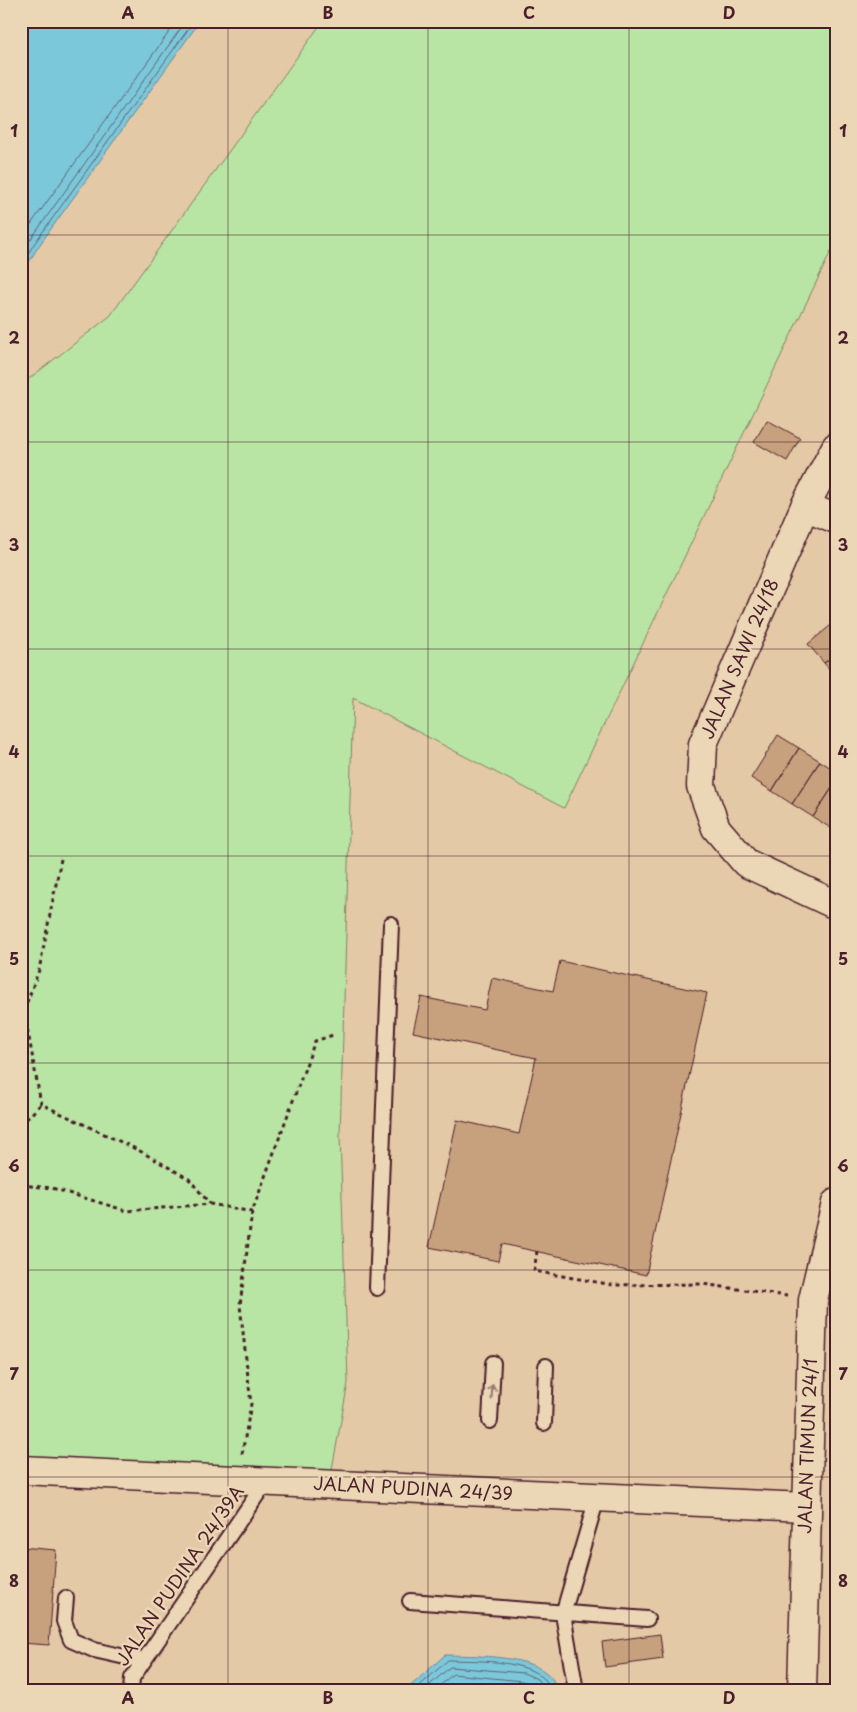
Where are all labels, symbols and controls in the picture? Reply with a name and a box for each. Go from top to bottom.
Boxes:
text: A [122,0,135,24]
text: B [323,0,334,24]
text: C [523,0,535,24]
text: D [723,0,735,24]
text: 1 [10,118,18,142]
text: 1 [839,118,847,142]
text: 2 [8,325,20,349]
text: 2 [837,325,849,349]
text: 3 [9,532,19,556]
text: 3 [838,532,848,556]
street label: JALAN SAWI 24/18 [693,574,785,743]
text: 4 [9,739,20,763]
text: 4 [838,739,849,763]
text: 5 [9,946,19,970]
text: 5 [838,946,848,970]
text: 6 [8,1153,20,1177]
text: 6 [837,1153,849,1177]
street label: JALAN TIMUN 24/1 [790,1358,823,1534]
text: 7 [9,1361,19,1385]
text: 7 [838,1361,848,1385]
one-way arrow [487,1384,496,1400]
street label: JALAN PUDINA 24/39 [313,1469,513,1506]
street label: JALAN PUDINA 24/39A [108,1479,249,1671]
text: 8 [9,1568,19,1592]
text: 8 [838,1568,848,1592]
text: A [122,1685,135,1709]
text: B [323,1685,334,1709]
text: C [523,1685,535,1709]
text: D [723,1685,735,1709]

